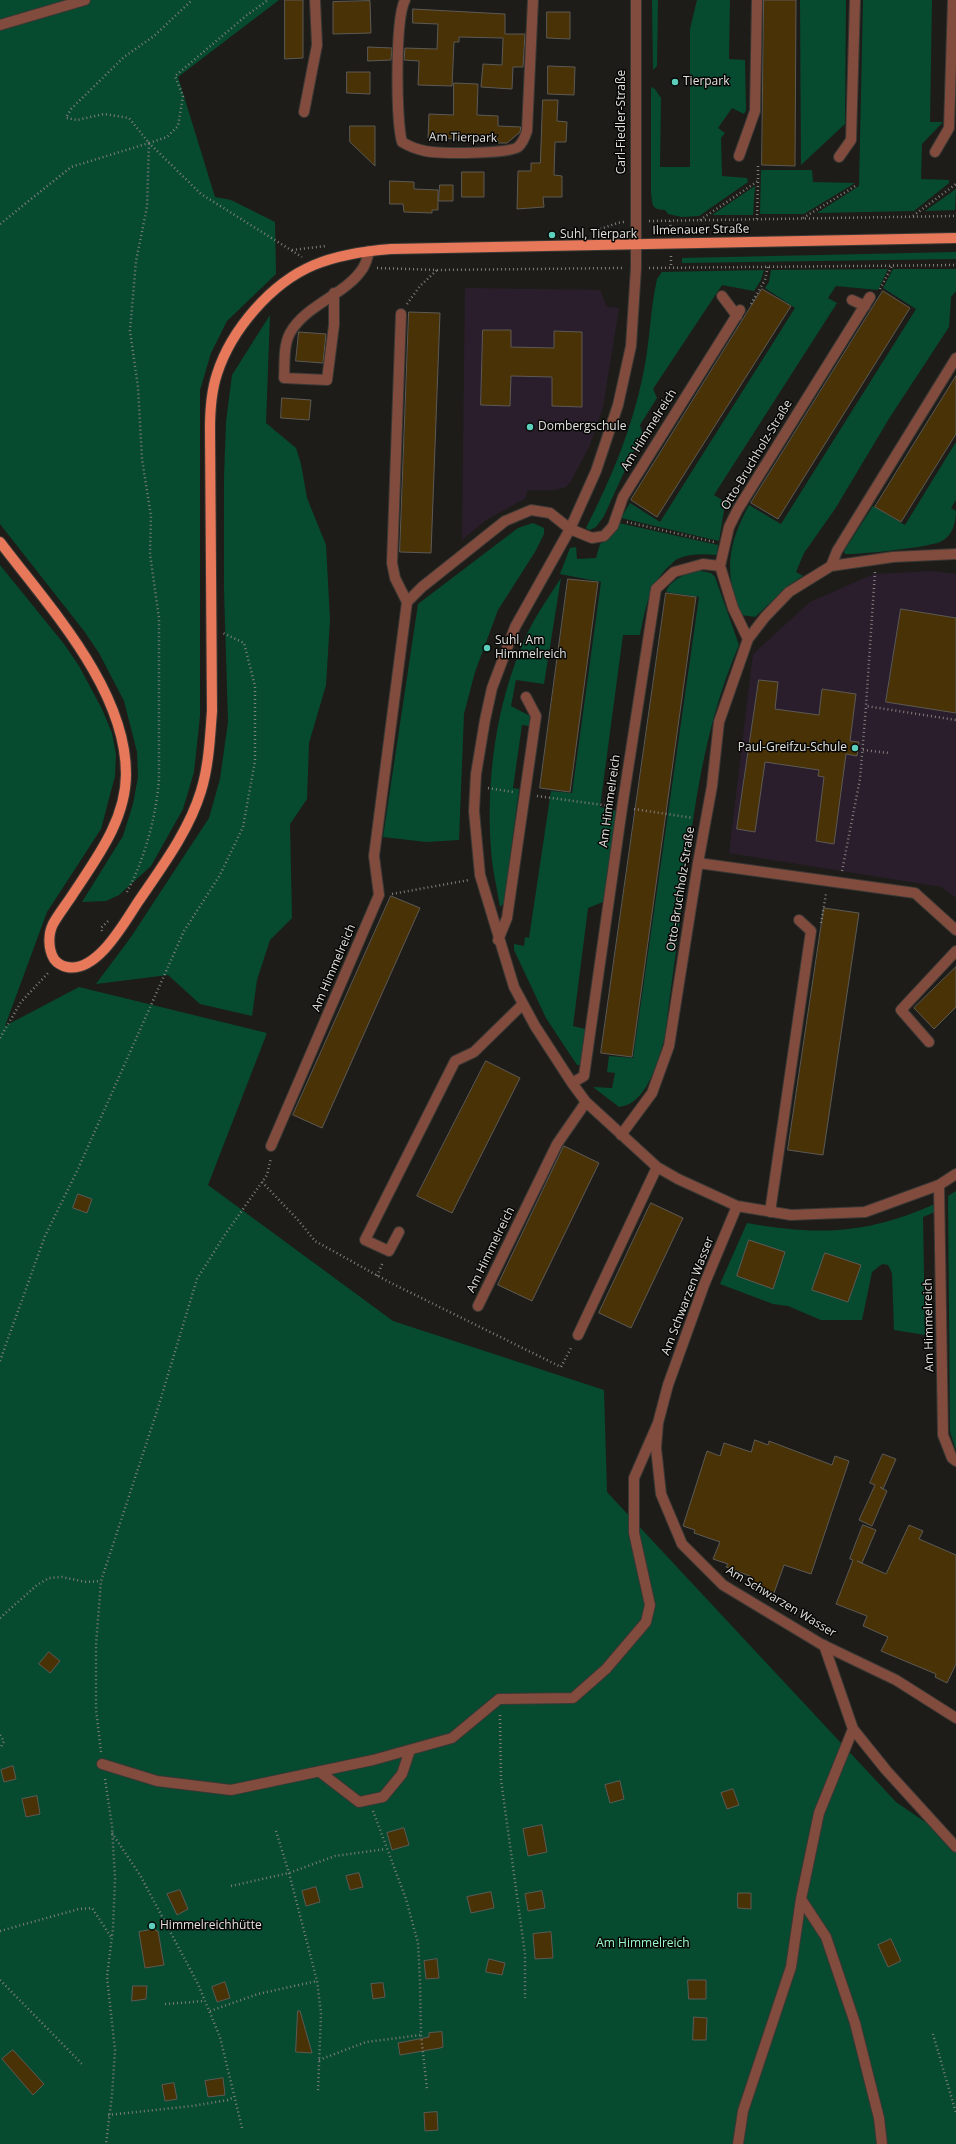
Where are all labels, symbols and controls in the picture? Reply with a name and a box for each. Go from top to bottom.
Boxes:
street label: Carl-Fiedler-Straße [615,70,629,174]
place label: Tierpark [683,75,730,89]
marker: Tierpark [670,77,680,87]
street label: Am Tierpark [429,130,497,146]
street label: Ilmenauer Straße [652,222,750,238]
place label: Suhl, Tierpark [560,228,637,242]
marker: Suhl, Tierpark [547,230,557,240]
street label: Am Himmelreich [618,387,680,473]
street label: Otto-Bruchholz-Straße [718,397,796,513]
place label: Dombergschule [538,420,626,434]
marker: Dombergschule [525,422,535,432]
place label: Suhl, Am Himmelreich [495,634,567,662]
marker: Suhl, Am Himmelreich [482,643,492,653]
place label: Paul-Greifzu-Schule [738,741,847,755]
marker: Paul-Greifzu-Schule [850,743,860,753]
street label: Am Himmelreich [596,754,624,848]
street label: Otto-Bruchholz-Straße [664,826,698,952]
street label: Am Himmelreich [309,922,359,1014]
street label: Am Himmelreich [464,1205,518,1295]
street label: Am Schwarzen Wasser [659,1235,717,1357]
street label: Am Himmelreich [921,1278,937,1372]
street label: Am Schwarzen Wasser [723,1563,839,1641]
place label: Himmelreichhütte [160,1919,262,1933]
marker: Himmelreichhütte [147,1921,157,1931]
park label: Am Himmelreich [596,1937,690,1951]

